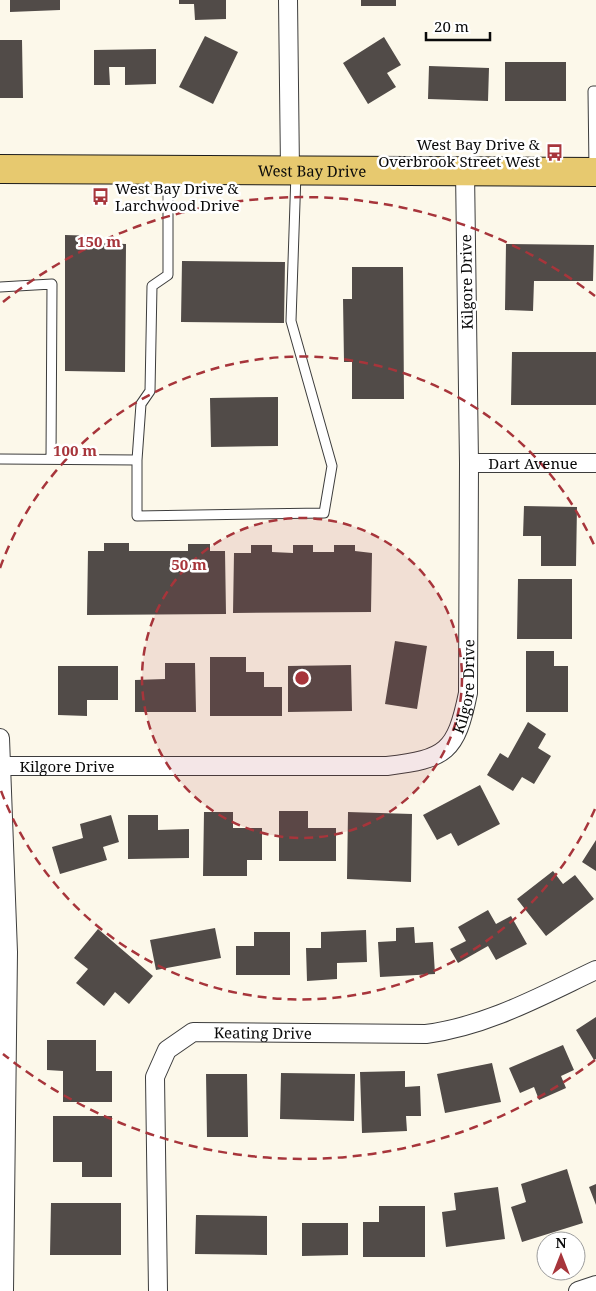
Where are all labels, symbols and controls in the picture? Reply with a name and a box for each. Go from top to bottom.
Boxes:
scale bar [426,10,490,42]
text: 20 m [434,16,469,36]
place label: West Bay Drive & Overbrook Street West [378,134,540,171]
bus stop icon: West Bay Drive & Overbrook Street West [544,143,564,163]
street label: West Bay Drive [258,160,366,181]
place label: West Bay Drive & Larchwood Drive [115,178,240,215]
bus stop icon: West Bay Drive & Larchwood Drive [91,187,111,207]
text: 150 m [77,231,121,251]
street label: Kilgore Drive [455,234,477,330]
text: 100 m [53,440,97,460]
street label: Dart Avenue [488,453,578,473]
text: 50 m [171,554,207,574]
street label: Kilgore Drive [447,639,478,736]
centre of rings [293,669,311,687]
street label: Kilgore Drive [19,756,115,776]
street label: Keating Drive [214,1022,312,1043]
north arrow [536,1231,586,1281]
text: N [555,1233,567,1252]

